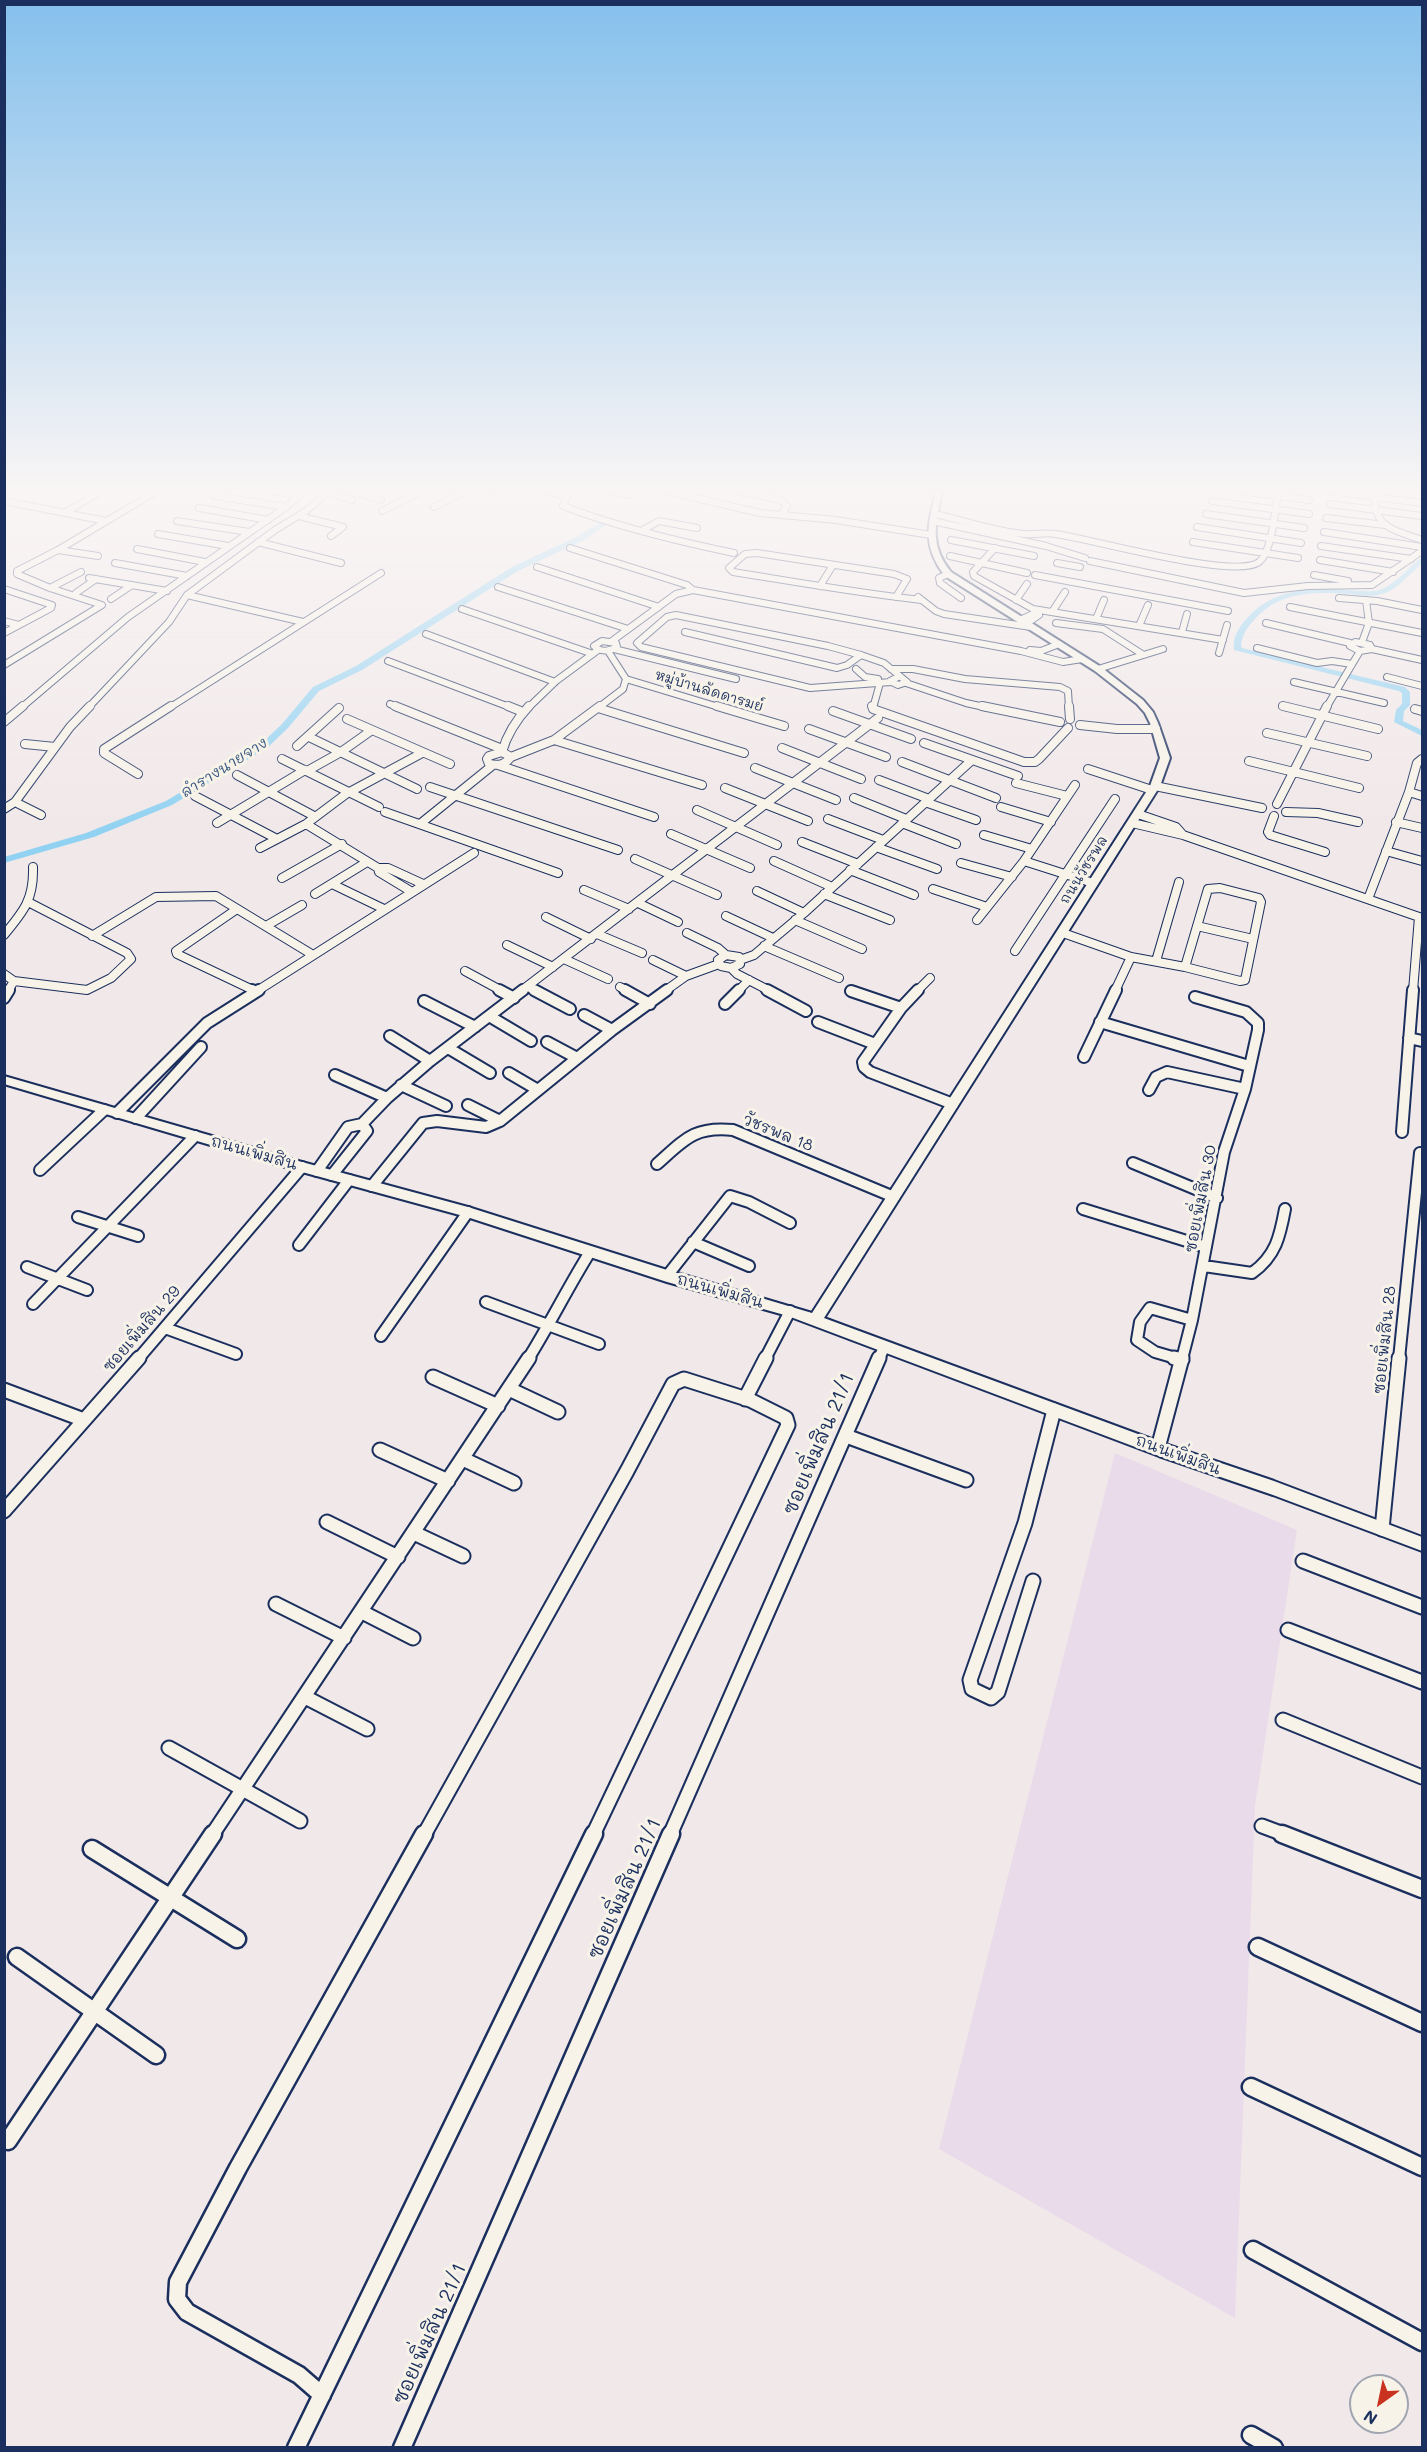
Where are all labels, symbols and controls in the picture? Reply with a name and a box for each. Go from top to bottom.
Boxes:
street label: หมู่บ้านลัดดารมย์ [653,667,765,715]
water label: ลำรางนายจาง [177,734,271,802]
street label: ถนนวัชรพล [1056,833,1112,907]
street label: วัชรพล 18 [740,1110,816,1156]
street label: ถนนเพิ่มสิน [208,1131,300,1175]
street label: ซอยเพิ่มสิน 30 [1181,1144,1221,1254]
street label: ถนนเพิ่มสิน [674,1269,766,1313]
street label: ซอยเพิ่มสิน 29 [99,1282,185,1376]
street label: ซอยเพิ่มสิน 28 [1370,1285,1400,1395]
street label: ซอยเพิ่มสิน 21/1 [778,1369,860,1519]
street label: ถนนเพิ่มสิน [1133,1431,1223,1479]
street label: ซอยเพิ่มสิน 21/1 [583,1815,667,1963]
street label: ซอยเพิ่มสิน 21/1 [388,2260,472,2408]
north arrow [1349,2374,1409,2434]
text: N [1359,2406,1381,2430]

